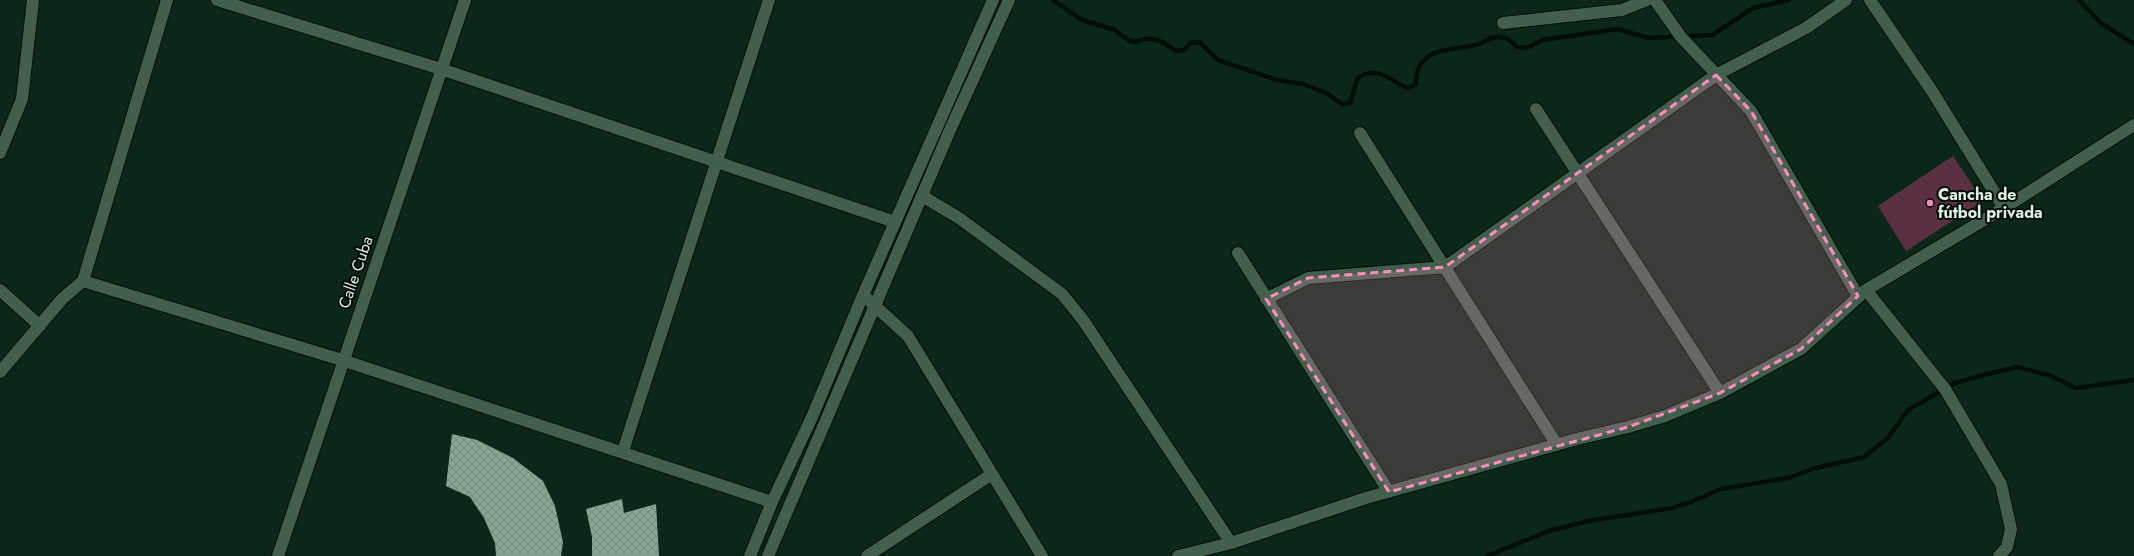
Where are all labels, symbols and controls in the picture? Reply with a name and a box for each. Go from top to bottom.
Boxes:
place label: Cancha de fútbol privada [1938,183,2043,224]
marker: Cancha de fútbol privada [1925,198,1935,208]
street label: Calle Cuba [332,233,379,311]

